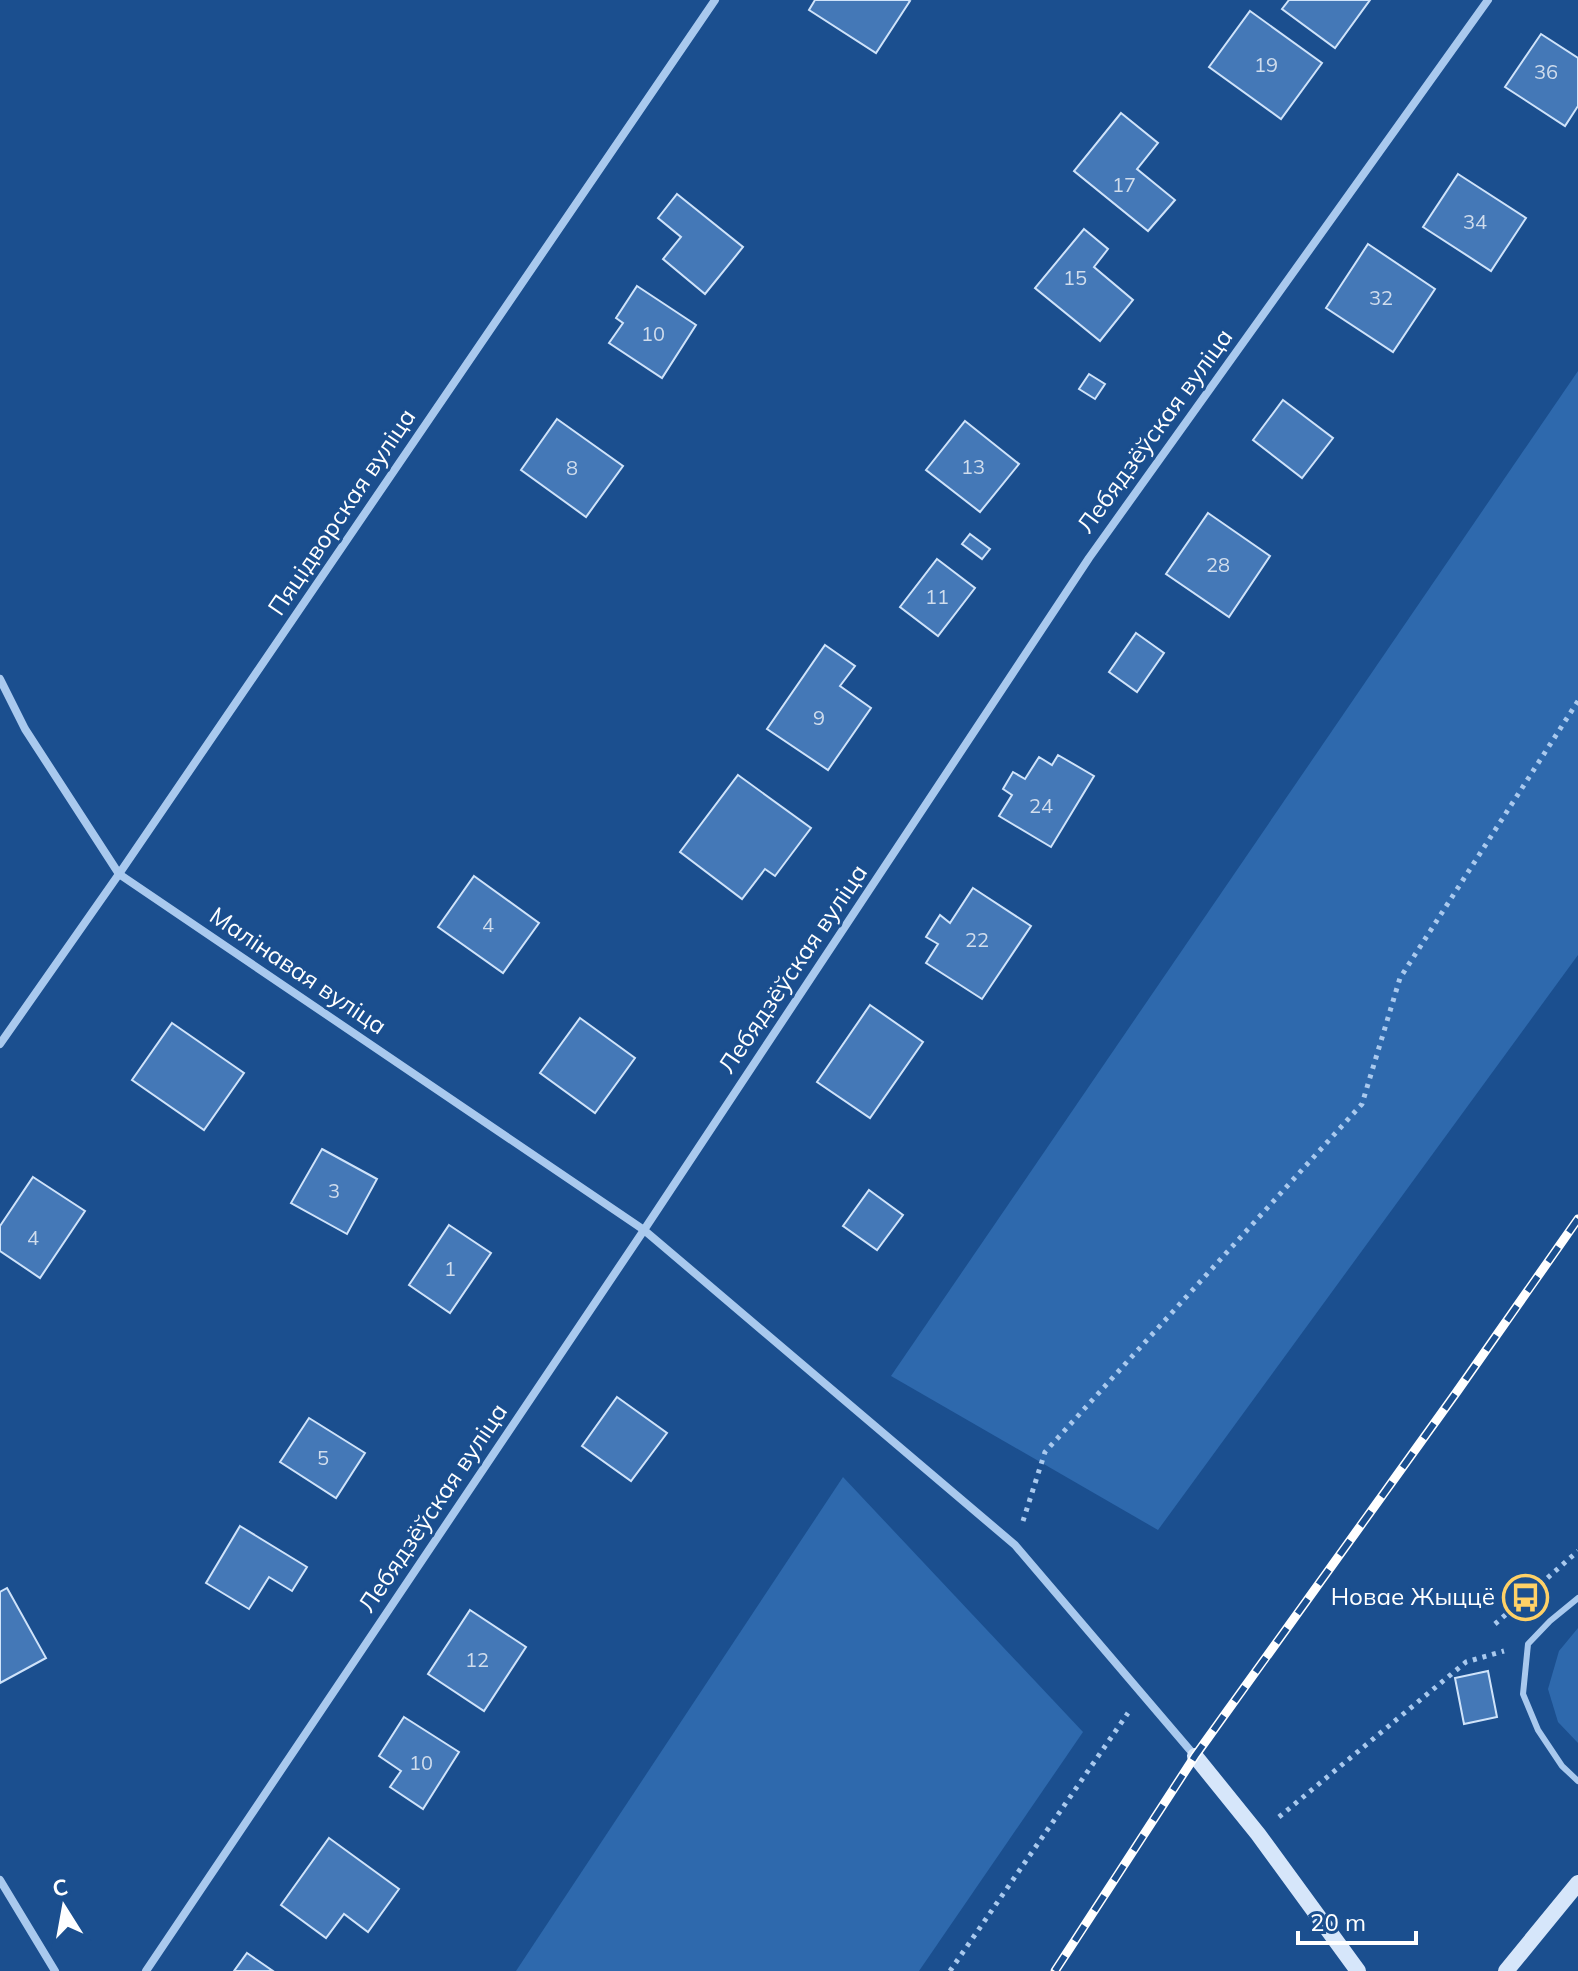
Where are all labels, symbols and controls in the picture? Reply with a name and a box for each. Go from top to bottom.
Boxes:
house number: 19 [1254,52,1278,77]
house number: 36 [1534,59,1558,84]
house number: 17 [1112,172,1136,197]
house number: 34 [1463,209,1487,234]
house number: 15 [1063,265,1087,290]
house number: 32 [1369,285,1393,310]
house number: 10 [641,321,665,346]
street label: Лебядзёўская вуліца [1070,322,1239,539]
street label: Пяцідворская вуліца [261,402,422,620]
house number: 13 [961,454,985,479]
house number: 8 [566,455,578,480]
house number: 28 [1206,552,1230,577]
house number: 11 [925,584,949,609]
house number: 9 [813,705,825,730]
house number: 24 [1029,793,1053,818]
street label: Лебядзёўская вуліца [711,858,873,1079]
street label: Малінавая вуліца [204,900,393,1040]
house number: 4 [482,912,494,937]
house number: 22 [965,927,989,952]
house number: 3 [328,1178,340,1203]
house number: 4 [27,1225,39,1250]
house number: 1 [444,1256,456,1281]
street label: Лебядзёўская вуліца [351,1397,513,1618]
house number: 5 [317,1445,329,1470]
bus stop icon: Новае Жыццё [1502,1573,1550,1621]
place label: Новае Жыццё [1331,1581,1495,1611]
house number: 12 [465,1647,489,1672]
house number: 10 [409,1750,433,1775]
north arrow [24,1867,104,1947]
text: С [50,1872,70,1903]
scale bar [1298,1895,1416,1945]
text: 20 m [1310,1907,1366,1937]

